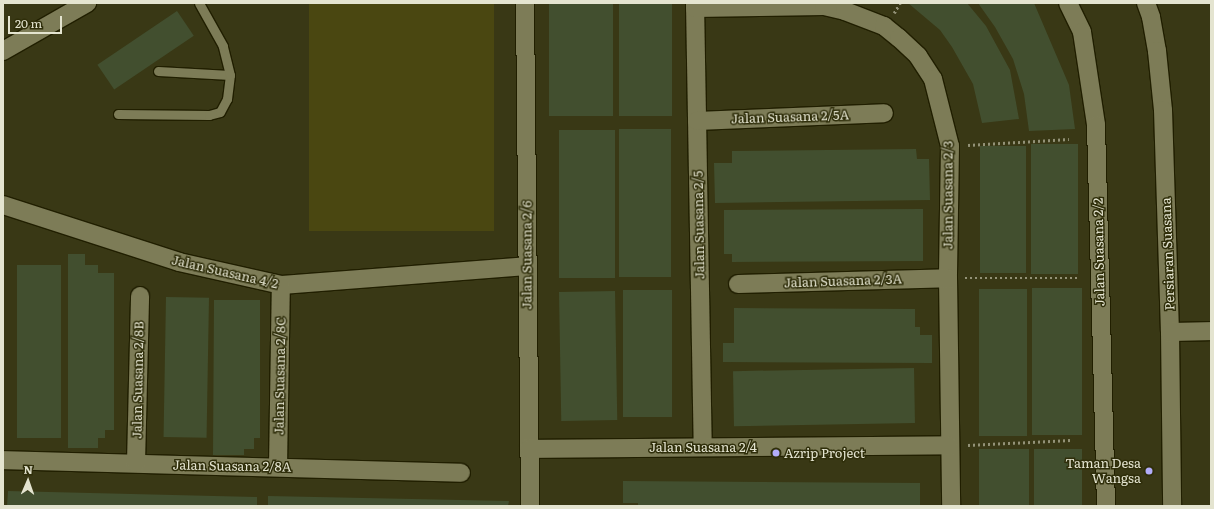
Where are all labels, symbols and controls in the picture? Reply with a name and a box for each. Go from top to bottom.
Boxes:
scale bar [10,8,64,34]
text: 20 m [15,14,42,32]
street label: Jalan Suasana 2/5A [731,107,849,127]
street label: Jalan Suasana 2/3 [940,141,956,249]
street label: Jalan Suasana 2/5 [690,171,708,279]
street label: Persiaran Suasana [1158,197,1178,311]
street label: Jalan Suasana 2/2 [1090,198,1108,306]
street label: Jalan Suasana 2/6 [519,200,535,310]
street label: Jalan Suasana 4/2 [170,252,280,292]
street label: Jalan Suasana 2/3A [784,271,902,291]
street label: Jalan Suasana 2/8C [271,317,289,435]
street label: Jalan Suasana 2/8B [129,321,147,439]
street label: Jalan Suasana 2/4 [649,439,757,455]
place label: Azrip Project [784,445,865,461]
marker: Azrip Project [771,448,781,458]
place label: Taman Desa Wangsa [1065,456,1141,487]
street label: Jalan Suasana 2/8A [172,457,292,475]
north arrow [8,461,48,501]
text: N [24,461,33,477]
marker: Taman Desa Wangsa [1144,466,1154,476]

